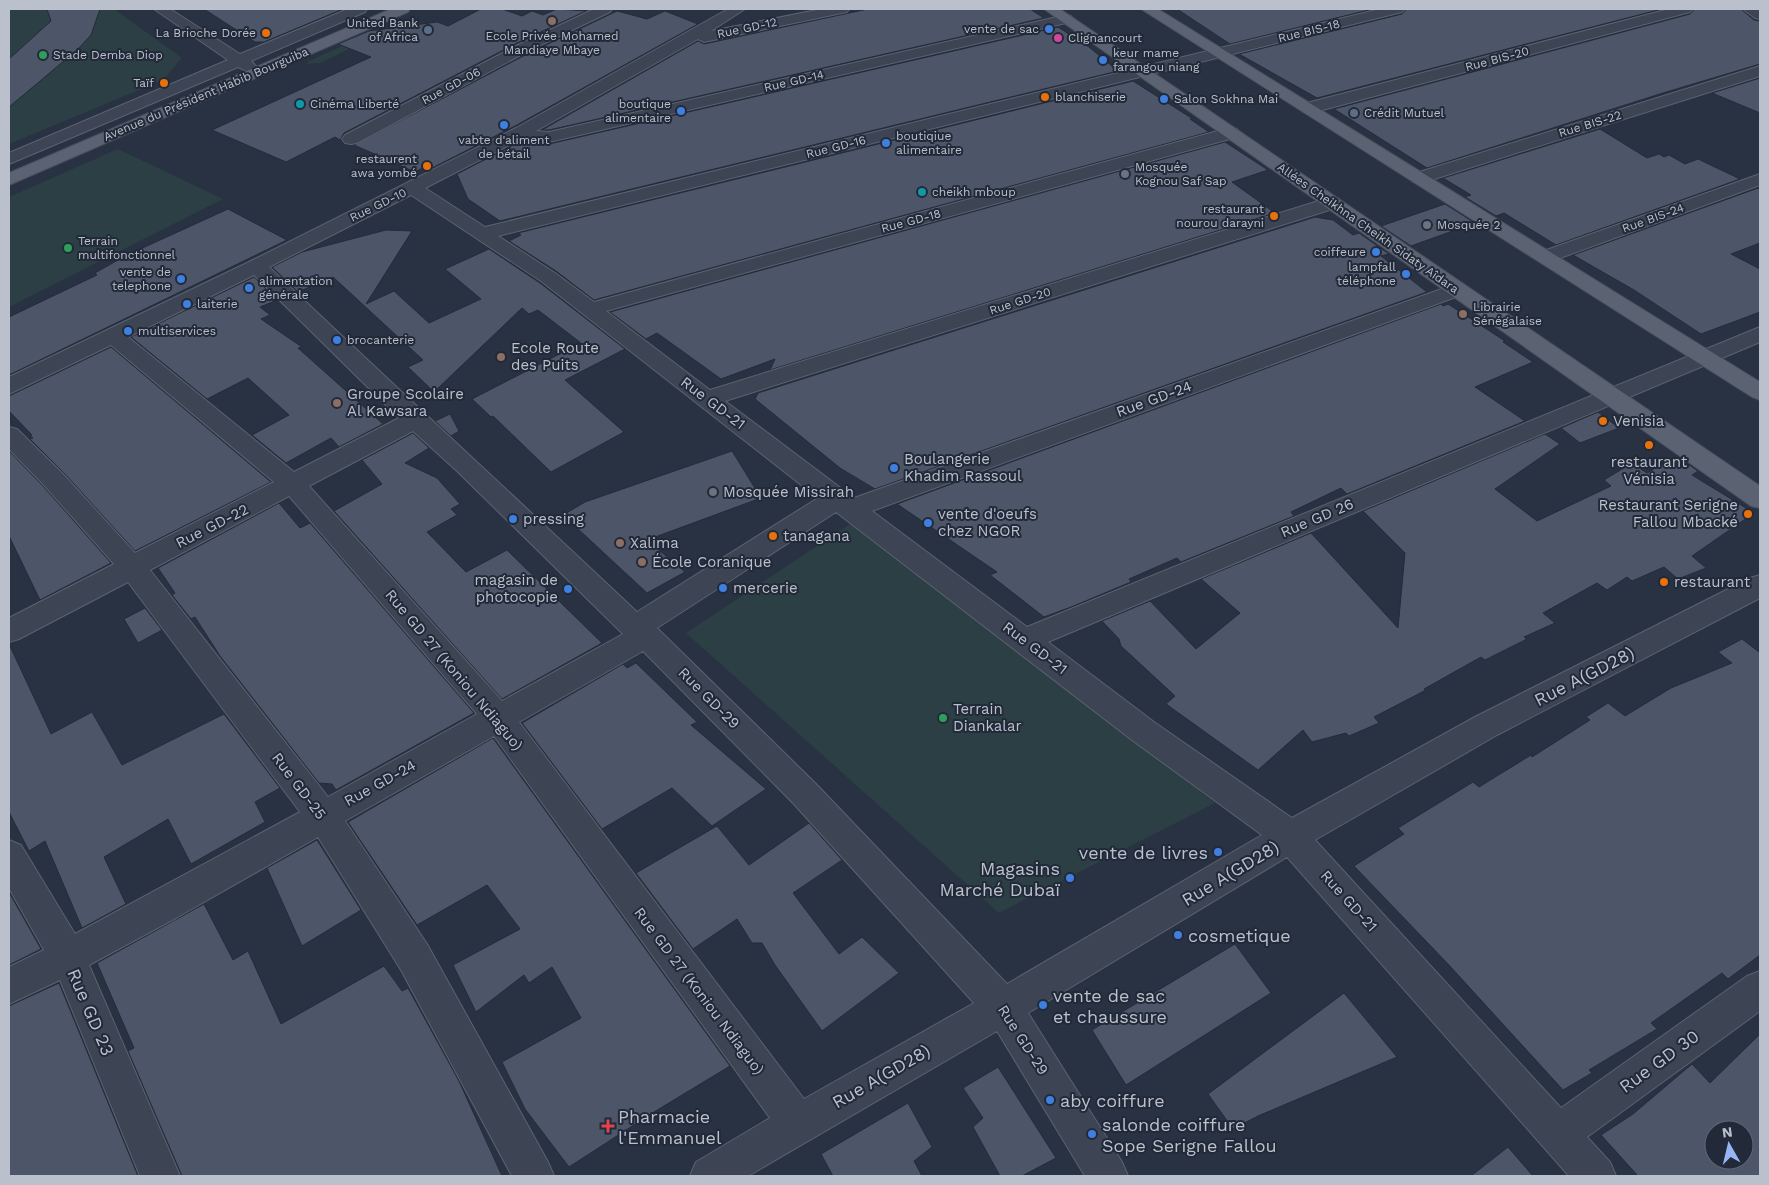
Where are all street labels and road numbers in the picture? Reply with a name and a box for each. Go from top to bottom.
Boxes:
street label: Rue GD-12 [716,15,778,41]
street label: Rue BIS-18 [1277,17,1341,45]
street label: Avenue du Président Habib Bourguiba [101,44,311,144]
street label: Rue BIS-20 [1464,44,1530,74]
street label: Rue GD-06 [419,65,483,107]
street label: Rue GD-14 [763,67,825,95]
street label: Rue BIS-22 [1557,108,1623,140]
street label: Rue GD-16 [805,133,867,161]
street label: Allées Cheikhna Cheikh Sidaty Aîdara [1275,160,1461,296]
street label: Rue GD-10 [347,185,409,225]
street label: Rue BIS-24 [1620,200,1686,236]
street label: Rue GD-18 [880,206,942,236]
street label: Rue GD-20 [988,284,1052,318]
street label: Rue GD-21 [677,373,749,433]
street label: Rue GD-24 [1114,377,1194,421]
street label: Rue GD 26 [1278,495,1356,541]
street label: Rue GD-22 [173,500,251,552]
street label: Rue GD 27 (Koniou Ndiaguo) [381,586,527,754]
street label: Rue GD-21 [999,618,1071,678]
street label: Rue A(GD28) [1530,642,1638,710]
street label: Rue GD-29 [675,664,743,732]
street label: Rue GD-25 [268,749,330,823]
street label: Rue GD-24 [341,756,419,810]
street label: Rue A(GD28) [1178,836,1282,910]
street label: Rue GD-21 [1317,867,1381,935]
street label: Rue GD 27 (Koniou Ndiaguo) [630,904,768,1078]
street label: Rue GD 23 [63,965,119,1059]
street label: Rue GD-29 [994,1002,1052,1078]
street label: Rue GD 30 [1615,1025,1703,1097]
street label: Rue A(GD28) [828,1040,934,1112]

